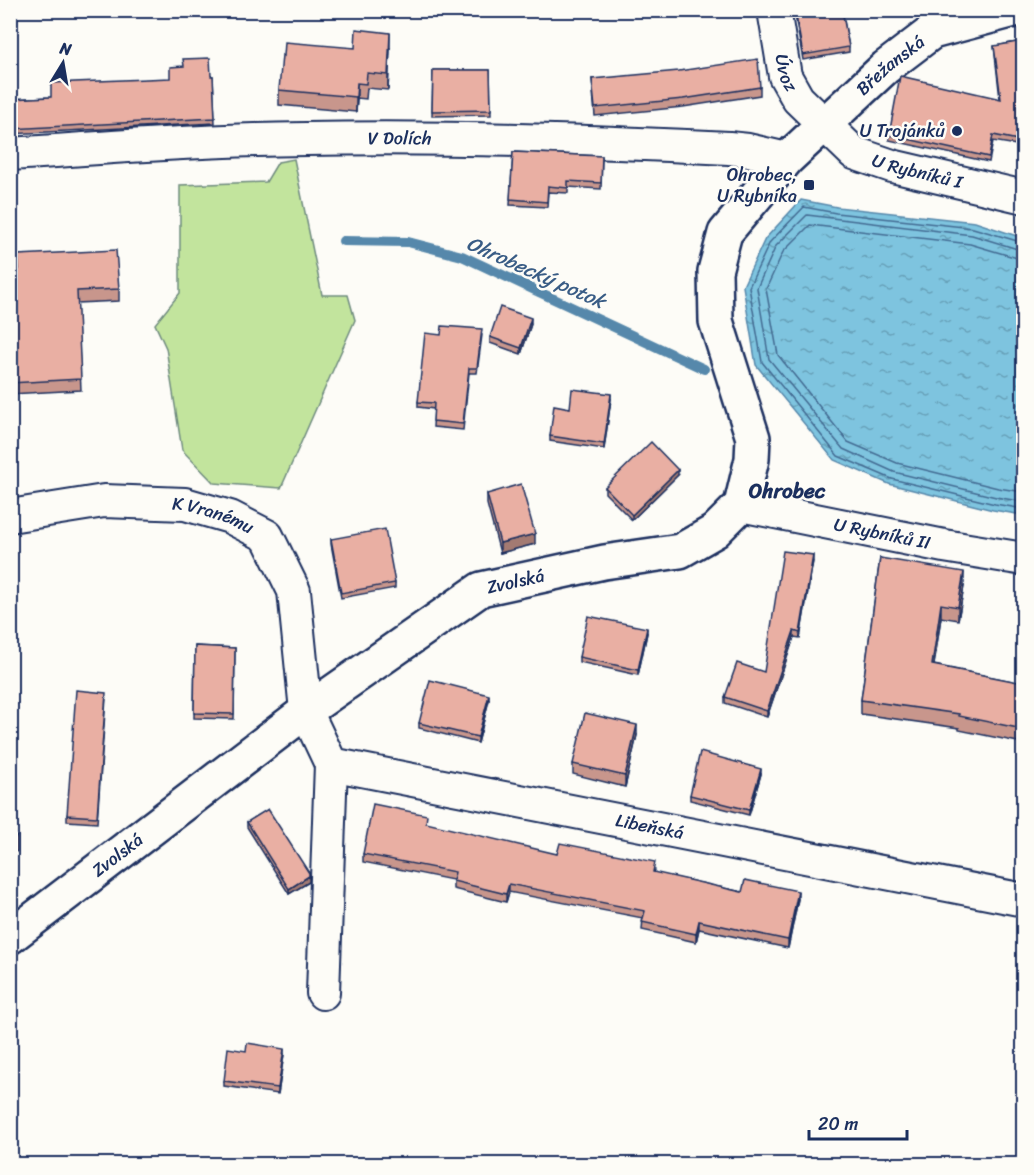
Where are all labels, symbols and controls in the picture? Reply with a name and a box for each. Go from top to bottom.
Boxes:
street label: Břežanská [848,27,932,104]
north arrow [33,33,93,93]
text: N [57,33,75,64]
street label: Úvoz [766,52,807,98]
place label: U Trojánků [860,115,945,147]
street label: V Dolích [368,122,432,154]
marker: U Trojánků [950,124,964,138]
street label: U Rybníků I [867,144,967,198]
place label: Ohrobec, U Rybníka [717,159,797,212]
marker: Ohrobec, U Rybníka [802,178,816,192]
water label: Ohrobecký potok [461,226,613,320]
district label: Ohrobec [749,472,826,510]
street label: K Vranému [172,488,260,543]
street label: U Rybníků II [831,508,934,559]
street label: Zvolská [483,560,547,603]
street label: Libeňská [613,804,687,849]
street label: Zvolská [84,825,150,886]
scale bar [809,1103,906,1141]
text: 20 m [818,1108,858,1140]

